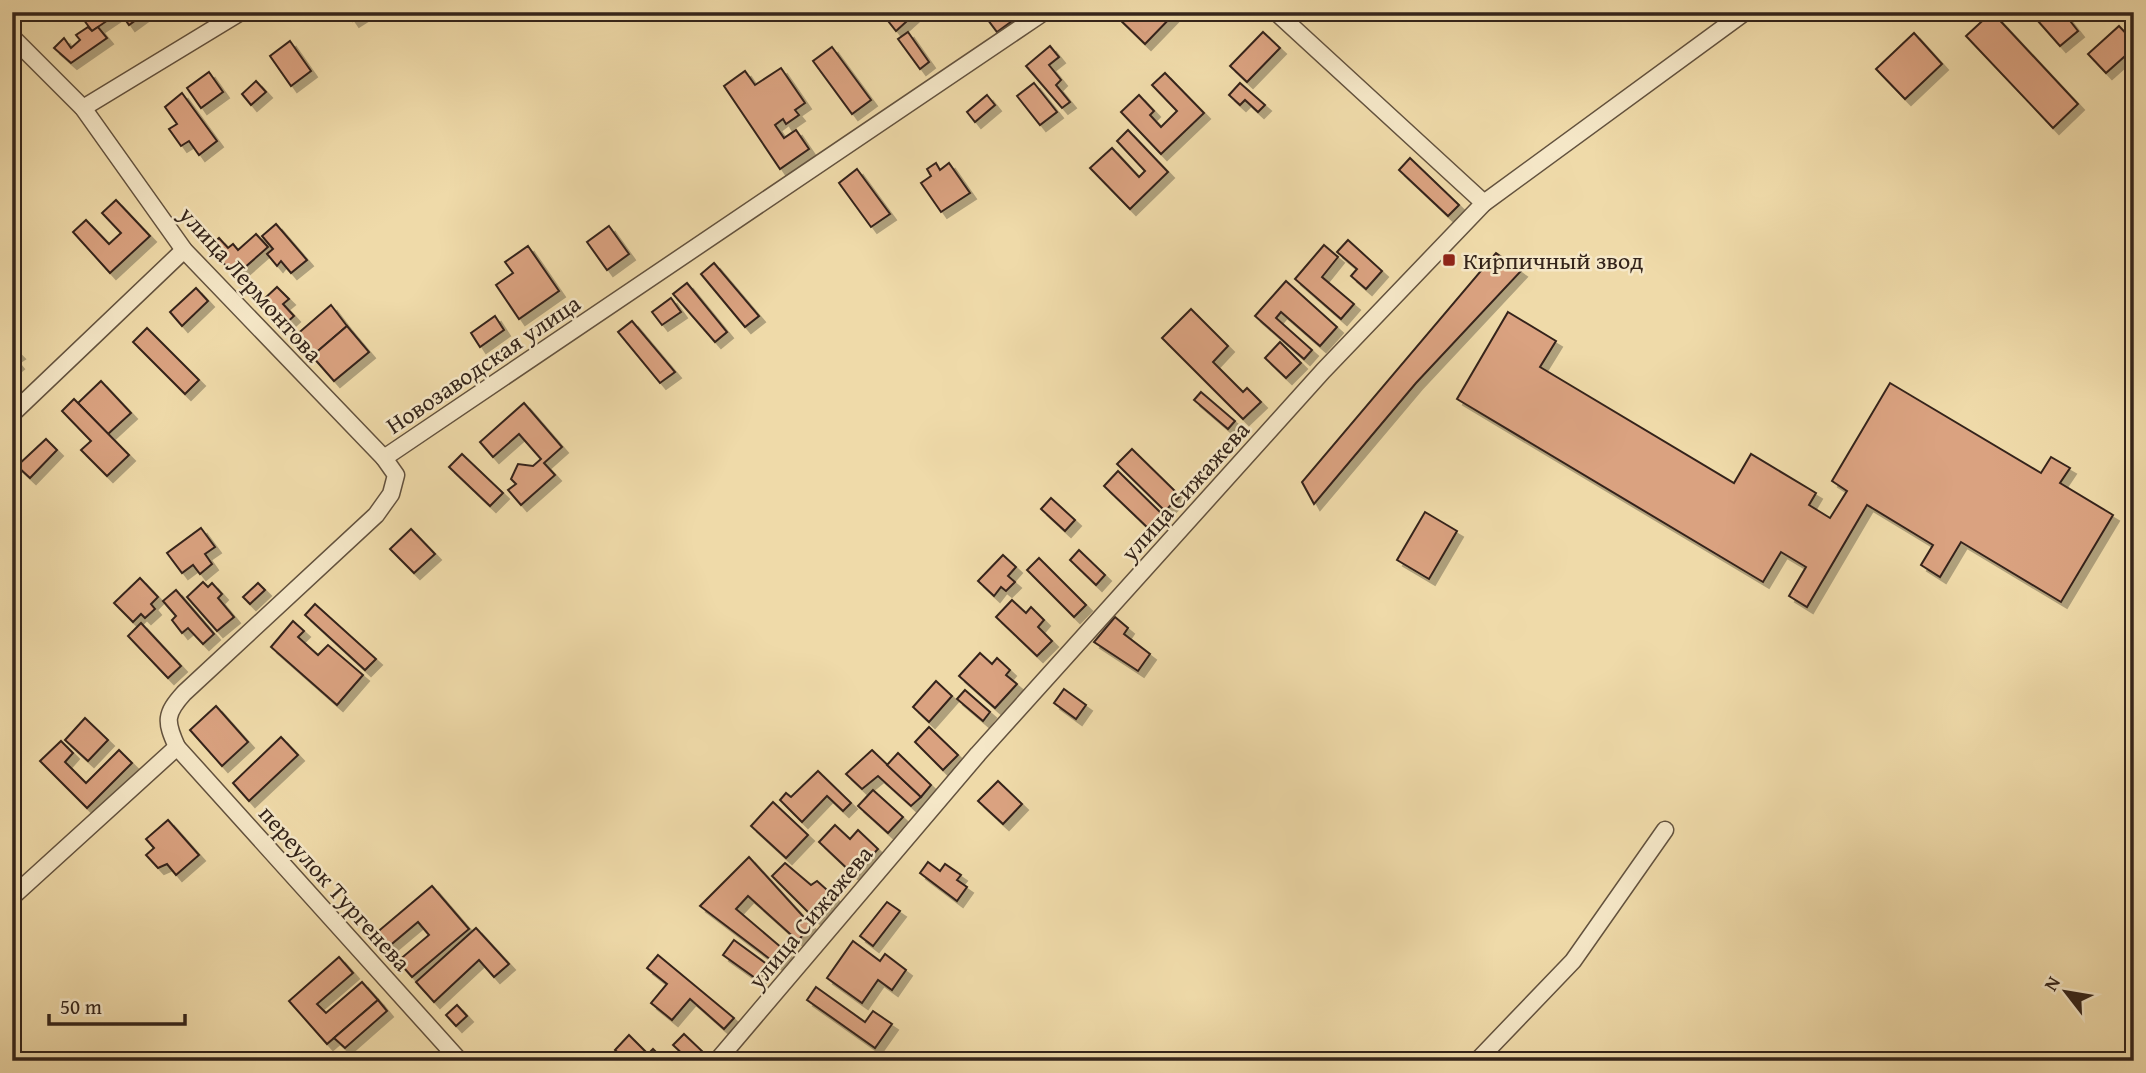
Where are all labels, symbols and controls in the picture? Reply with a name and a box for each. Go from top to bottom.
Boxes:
street label: улица Лермонтова [170,197,331,370]
place label: Кирпичный звод [1463,243,1643,278]
marker: Кирпичный звод [1441,252,1457,268]
street label: Новозаводская улица [379,285,588,442]
street label: улица Сижажева [1112,413,1258,570]
street label: переулок Тургенева [251,797,420,979]
street label: улица Сижажева [739,837,881,997]
north arrow [2030,958,2100,1028]
text: N [2036,970,2067,996]
scale bar [49,982,186,1026]
text: 50 m [60,991,102,1022]

